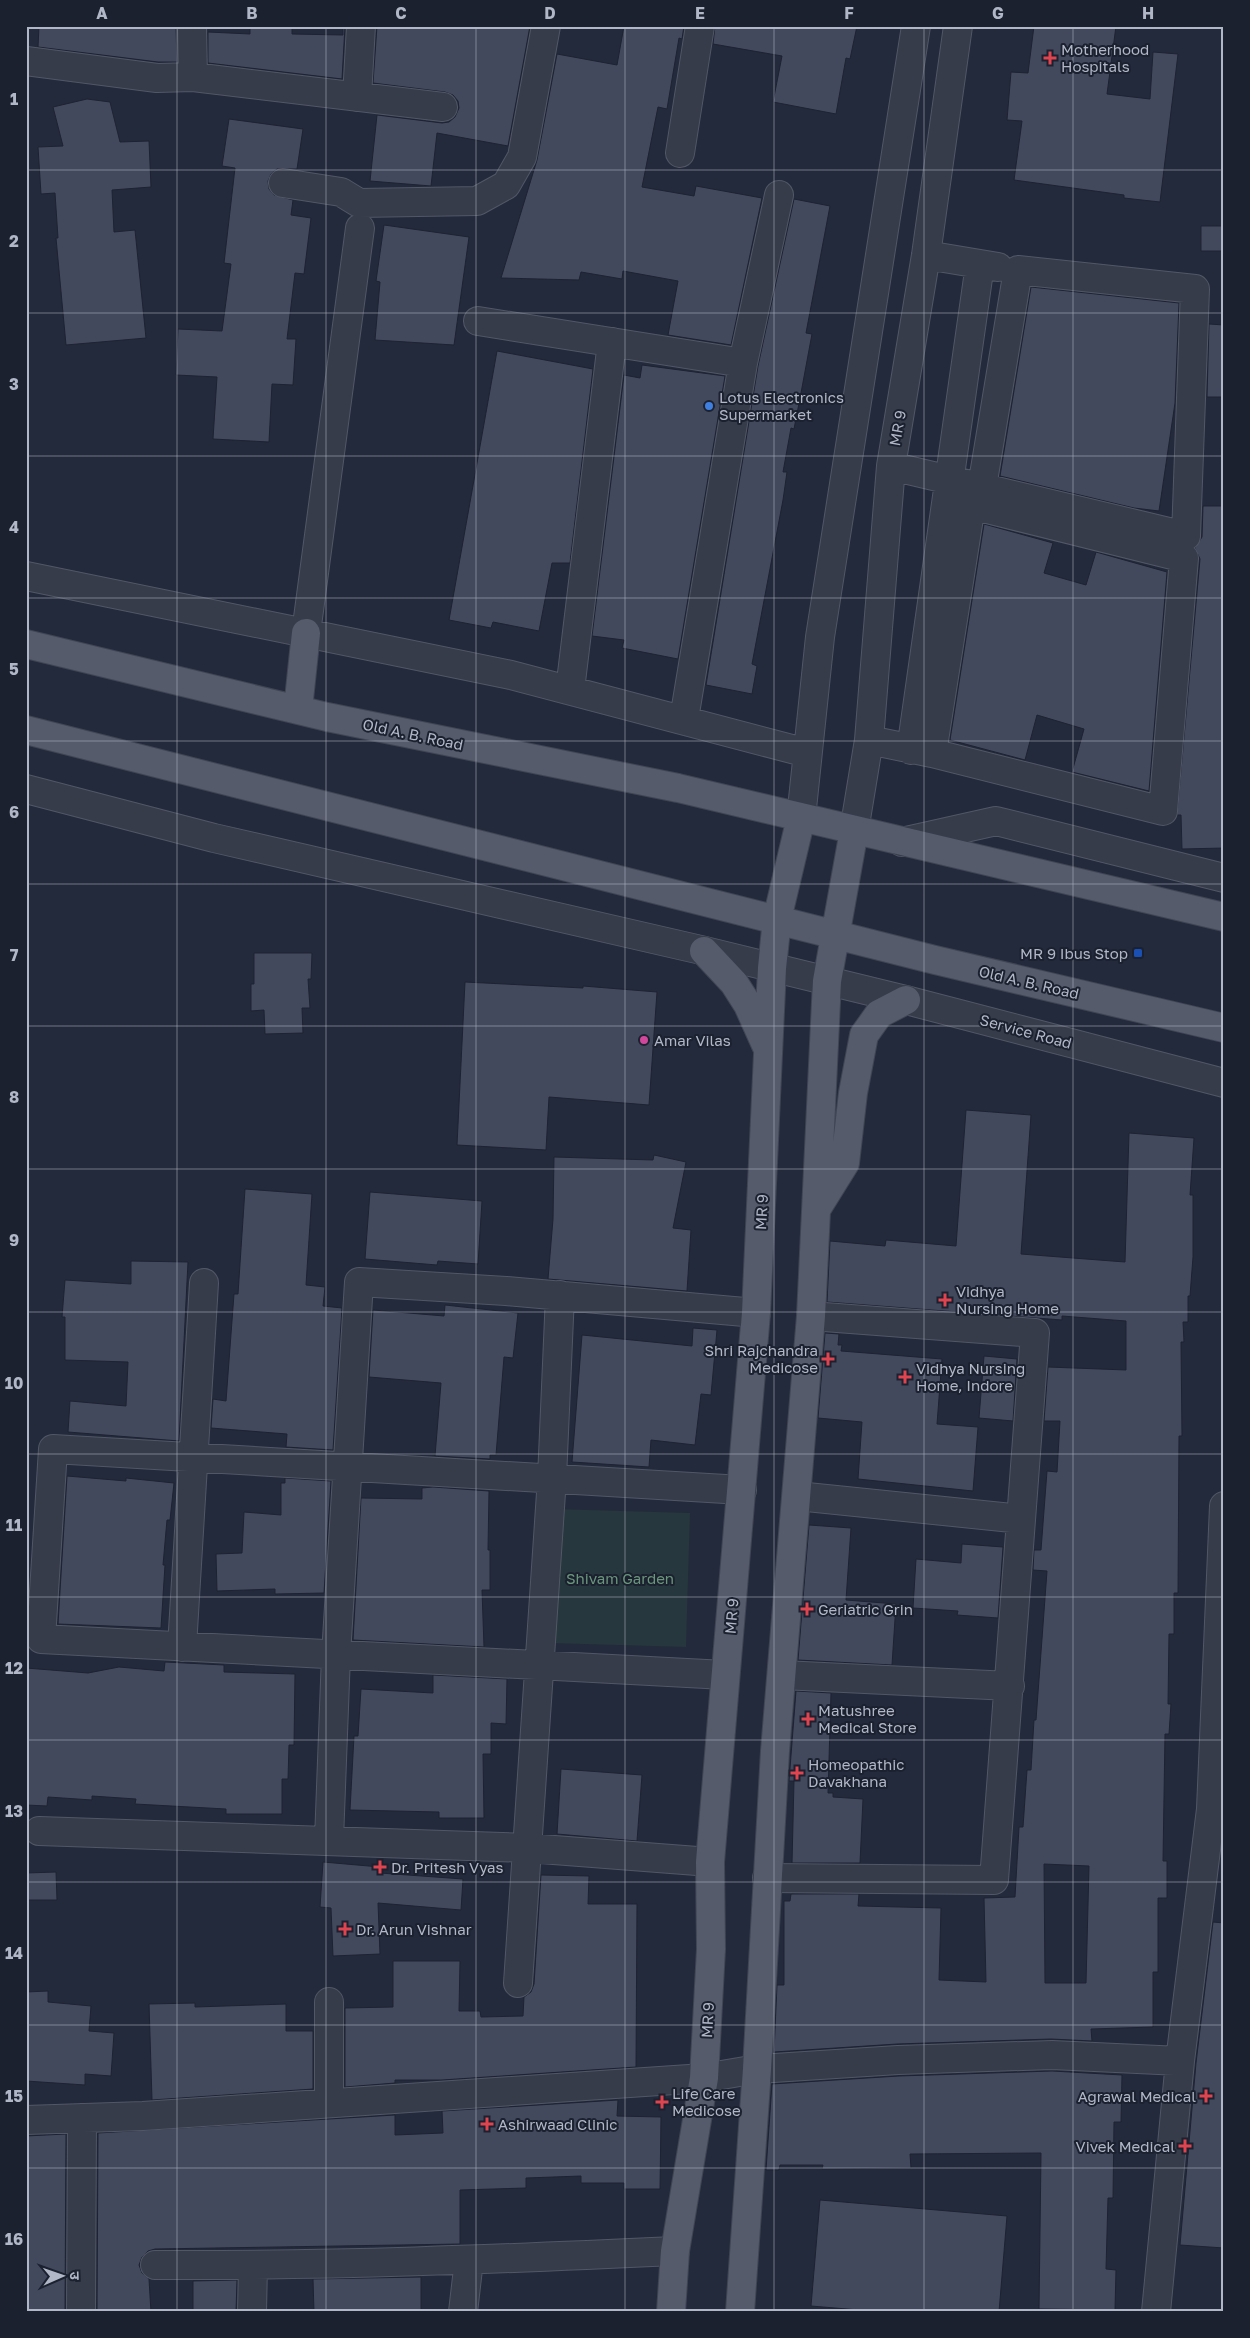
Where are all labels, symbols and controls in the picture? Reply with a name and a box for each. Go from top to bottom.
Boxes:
text: A [96,3,108,23]
text: B [246,3,258,23]
text: C [395,3,407,23]
text: D [544,3,556,23]
text: E [695,3,705,23]
text: F [844,3,854,23]
text: G [992,3,1004,23]
text: H [1142,3,1154,23]
place label: Motherhood Hospitals [1061,40,1149,75]
marker: Motherhood Hospitals [1043,51,1057,65]
text: 1 [10,89,18,109]
text: 2 [9,231,19,251]
text: 3 [9,374,19,394]
place label: Lotus Electronics Supermarket [719,388,844,423]
marker: Lotus Electronics Supermarket [703,400,715,412]
street label: MR 9 [885,409,909,447]
text: 4 [9,517,19,537]
text: 5 [9,659,19,679]
street label: Old A. B. Road [361,715,465,753]
text: 6 [9,802,19,822]
place label: MR 9 Ibus Stop [1020,944,1128,962]
text: 7 [10,945,19,965]
marker: MR 9 Ibus Stop [1132,947,1144,959]
street label: Old A. B. Road [977,962,1081,1002]
street label: Service Road [978,1010,1074,1052]
place label: Amar Vilas [654,1031,731,1049]
marker: Amar Vilas [638,1034,650,1046]
text: 8 [9,1087,19,1107]
street label: MR 9 [751,1194,771,1230]
text: 9 [9,1230,19,1250]
place label: Vidhya Nursing Home [956,1282,1059,1317]
marker: Vidhya Nursing Home [938,1293,952,1307]
place label: Shri Rajchandra Medicose [705,1341,818,1376]
marker: Shri Rajchandra Medicose [822,1353,834,1365]
place label: Vidhya Nursing Home, Indore [916,1359,1025,1394]
marker: Vidhya Nursing Home, Indore [898,1370,912,1384]
text: 10 [5,1373,23,1393]
text: 11 [6,1515,22,1535]
park label: Shivam Garden [566,1569,674,1587]
street label: MR 9 [720,1597,742,1635]
place label: Geriatric Grin [818,1600,913,1618]
marker: Geriatric Grin [800,1602,814,1616]
text: 12 [5,1658,23,1678]
place label: Matushree Medical Store [818,1701,917,1736]
marker: Matushree Medical Store [802,1713,814,1725]
place label: Homeopathic Davakhana [808,1755,904,1790]
marker: Homeopathic Davakhana [790,1766,804,1780]
text: 13 [5,1801,23,1821]
place label: Dr. Pritesh Vyas [391,1858,504,1876]
marker: Dr. Pritesh Vyas [373,1860,387,1874]
place label: Dr. Arun Vishnar [356,1920,472,1938]
marker: Dr. Arun Vishnar [338,1922,352,1936]
text: 14 [5,1943,23,1963]
street label: MR 9 [697,2002,717,2038]
place label: Life Care Medicose [672,2084,741,2119]
text: 15 [5,2086,23,2106]
place label: Agrawal Medical [1078,2087,1196,2105]
marker: Agrawal Medical [1200,2090,1212,2102]
marker: Life Care Medicose [656,2096,668,2108]
place label: Ashirwaad Clinic [498,2115,618,2133]
marker: Ashirwaad Clinic [480,2117,494,2131]
place label: Vivek Medical [1076,2137,1175,2155]
marker: Vivek Medical [1179,2140,1191,2152]
text: 16 [5,2229,23,2249]
north arrow [38,2250,88,2300]
text: उ [67,2271,84,2281]

